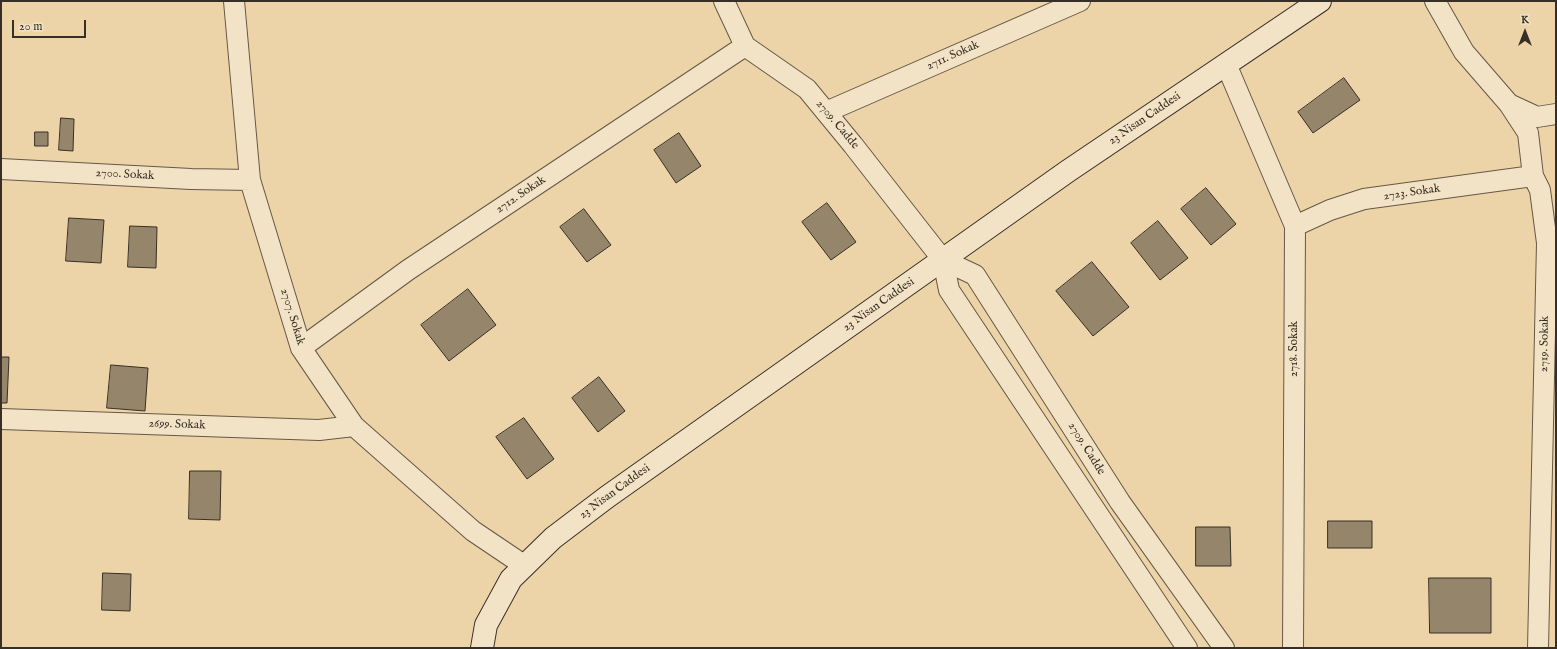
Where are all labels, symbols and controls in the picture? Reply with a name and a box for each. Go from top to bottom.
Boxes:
scale bar [14,12,88,38]
north arrow [1505,12,1545,52]
text: K [1521,13,1529,27]
text: 20 m [19,19,42,34]
street label: 2711. Sokak [925,38,981,74]
street label: 23 Nisan Caddesi [1106,90,1184,148]
street label: 2709. Cadde [812,98,862,152]
street label: 2700. Sokak [95,166,155,184]
street label: 2712. Sokak [493,173,549,217]
street label: 2723. Sokak [1383,182,1441,204]
street label: 23 Nisan Caddesi [840,275,918,335]
street label: 2707. Sokak [277,287,307,347]
street label: 2719. Sokak [1537,316,1553,372]
street label: 2718. Sokak [1288,321,1302,377]
street label: 2699. Sokak [148,417,206,433]
street label: 2709. Cadde [1064,420,1108,478]
street label: 23 Nisan Caddesi [577,461,653,523]

